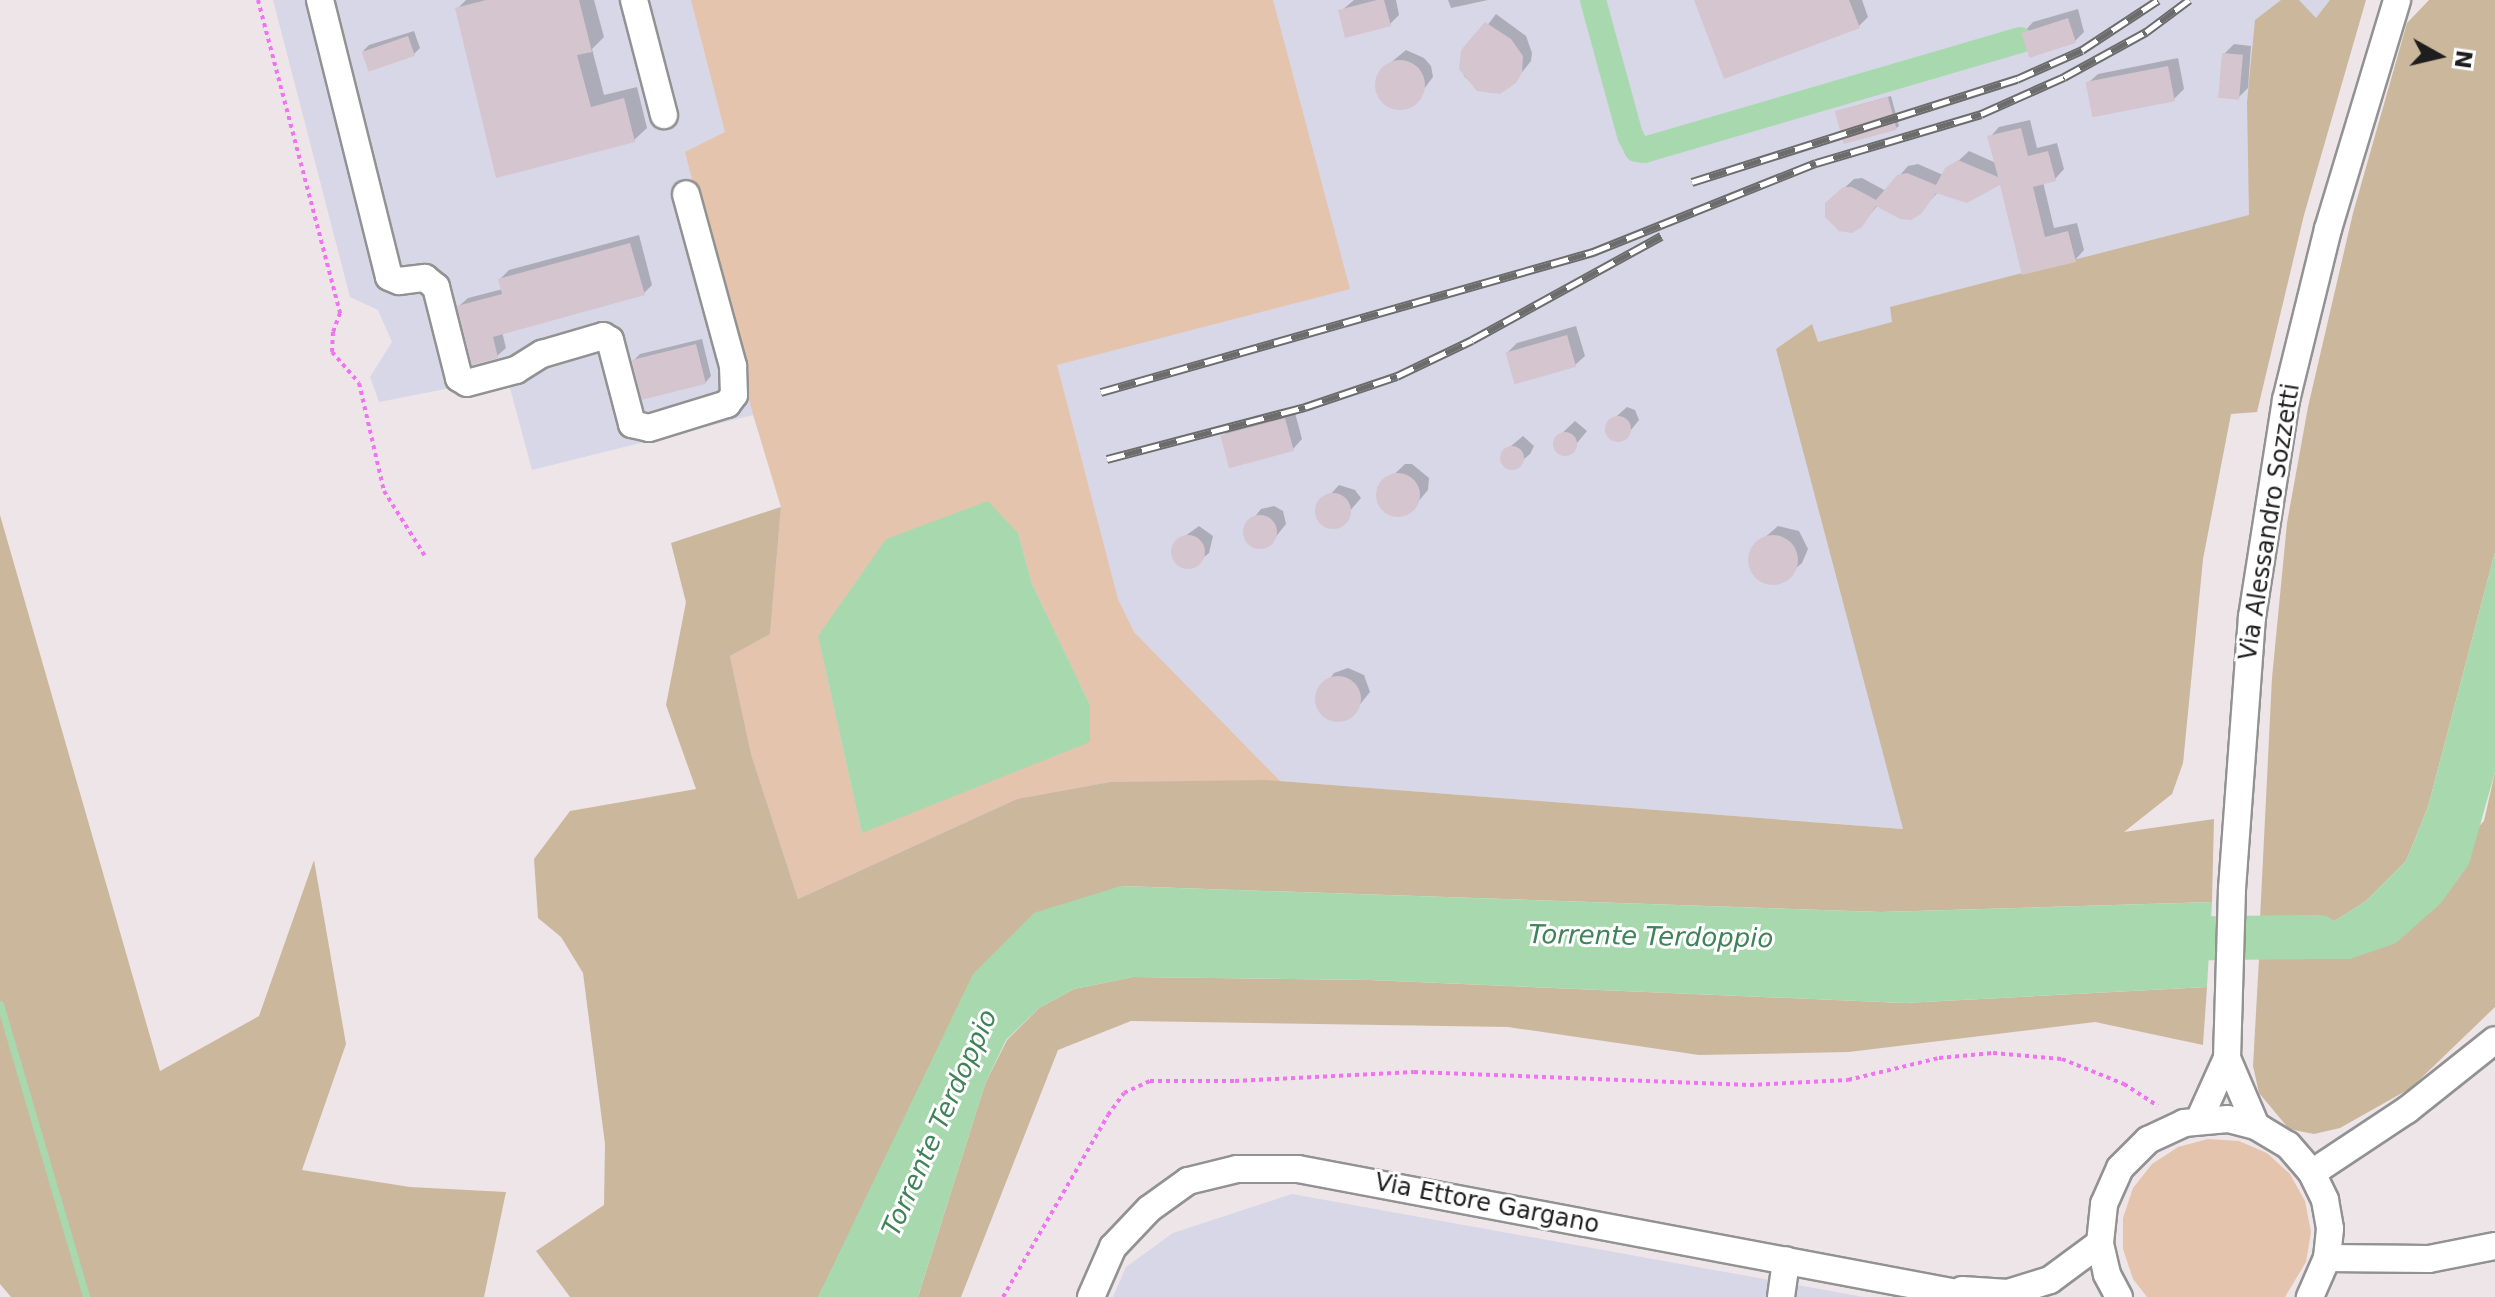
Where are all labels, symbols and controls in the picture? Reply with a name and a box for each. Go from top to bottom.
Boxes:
north arrow [2399,16,2479,96]
text: N [2450,49,2477,70]
street label: Via Alessandro Sozzetti [2234,382,2306,662]
water label: Torrente Terdoppio [1528,919,1774,955]
water label: Torrente Terdoppio [876,1005,1004,1241]
street label: Via Ettore Gargano [1372,1168,1602,1240]

